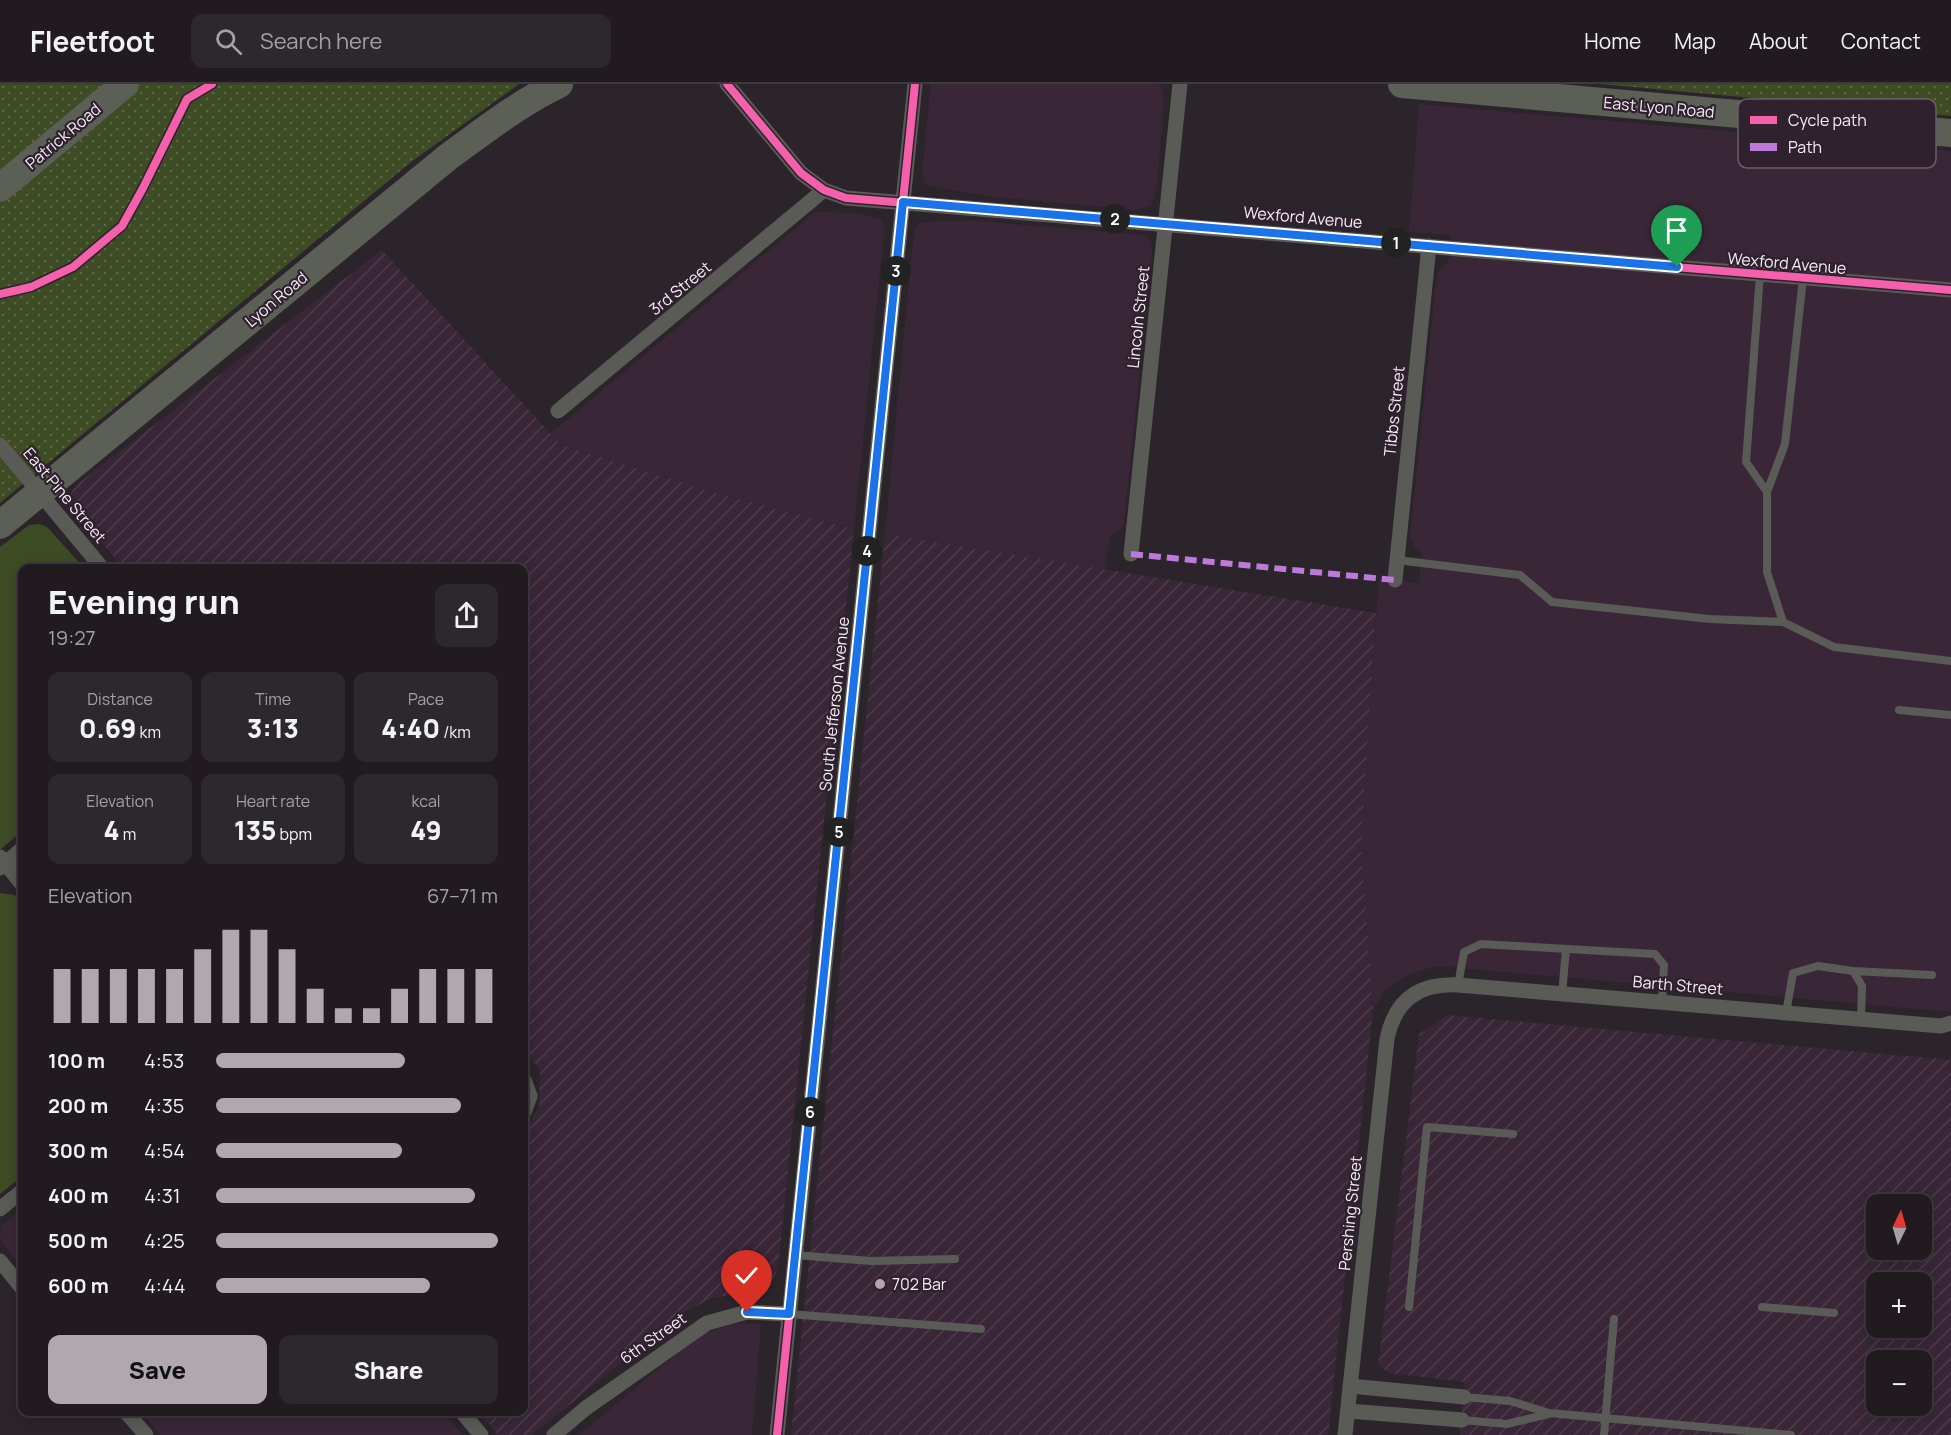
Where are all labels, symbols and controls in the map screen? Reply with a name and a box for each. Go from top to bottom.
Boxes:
search box [191,14,611,68]
text: Fleetfoot [30,22,155,60]
icon: search [212,25,245,58]
text: Search here [260,26,382,56]
text: Home [1584,27,1641,55]
text: Map [1674,27,1716,55]
text: About [1749,27,1808,55]
text: Contact [1841,27,1921,55]
street label: East Lyon Road [1602,91,1716,123]
street label: Patrick Road [21,98,105,174]
legend [1738,99,1936,168]
text: Cycle path [1788,109,1867,131]
text: Path [1788,136,1822,158]
street label: Wexford Avenue [1243,201,1363,233]
pin: 2 [1100,204,1130,234]
pin [1651,205,1702,267]
text: 2 [1110,208,1120,230]
icon: arrive [1660,214,1693,247]
pin: 1 [1381,228,1411,258]
text: 1 [1392,232,1400,254]
street label: Wexford Avenue [1727,247,1847,279]
street label: 3rd Street [644,256,716,320]
pin: 3 [881,256,911,286]
text: 3 [891,260,901,282]
street label: Lincoln Street [1122,265,1154,369]
street label: Lyon Road [240,266,312,332]
street label: Tibbs Street [1378,365,1410,457]
street label: East Pine Street [19,443,111,547]
pin: 4 [852,536,882,566]
text: 4 [862,540,872,562]
text: Evening run [48,579,240,624]
button: share [435,584,498,647]
street label: South Jefferson Avenue [814,616,854,792]
text: 19:27 [48,624,96,651]
text: Distance [87,688,153,710]
text: Time [255,688,291,710]
text: Pace [408,688,444,710]
text: 0.69 [79,710,136,746]
text: 3:13 [247,710,299,746]
text: 4:40 [381,710,440,746]
text: km [136,721,161,743]
text: /km [440,721,471,743]
text: Elevation [86,790,154,812]
text: Heart rate [236,790,310,812]
text: kcal [411,790,441,812]
text: 4 [104,812,120,848]
text: 135 [234,812,276,848]
text: 49 [410,812,442,848]
pin: 5 [824,817,854,847]
text: 5 [834,821,844,843]
text: m [120,823,136,845]
text: bpm [276,823,312,845]
text: Elevation [48,882,132,909]
text: 67–71 m [427,882,498,909]
street label: Barth Street [1632,970,1724,1000]
text: 100 m [48,1047,105,1074]
text: 4:53 [144,1047,184,1074]
text: 200 m [48,1092,108,1119]
text: 4:35 [144,1092,184,1119]
pin: 6 [795,1097,825,1127]
text: 6 [805,1101,815,1123]
text: 300 m [48,1137,108,1164]
text: 4:54 [144,1137,185,1164]
street label: Pershing Street [1333,1155,1367,1271]
text: 400 m [48,1182,108,1209]
text: 4:31 [144,1182,181,1209]
north arrow [1866,1194,1932,1260]
map controls [1866,1194,1932,1416]
text: 500 m [48,1227,108,1254]
text: 4:25 [144,1227,185,1254]
pin [721,1250,772,1312]
icon: check [730,1259,763,1292]
text: 600 m [48,1272,109,1299]
text: 4:44 [144,1272,186,1299]
button: + [1866,1272,1932,1338]
place label: 702 Bar [892,1273,947,1295]
marker: 702 Bar [873,1277,887,1291]
street label: 6th Street [616,1307,690,1369]
button: Save [48,1335,267,1404]
button: Share [279,1335,498,1404]
button: − [1866,1350,1932,1416]

